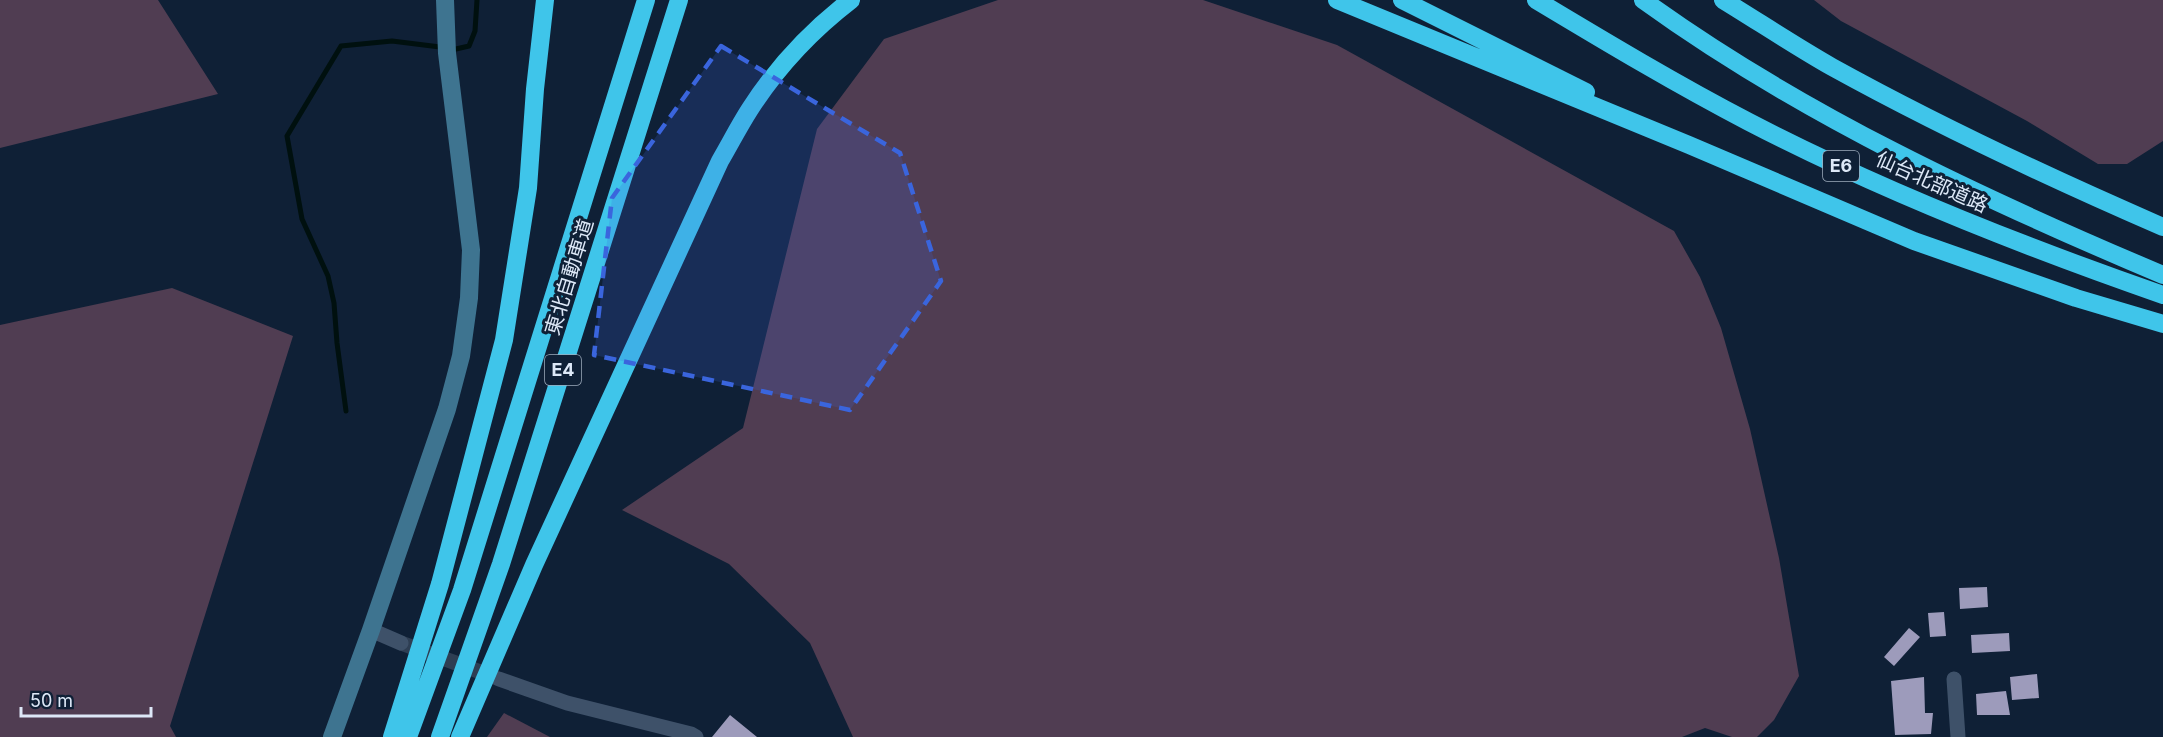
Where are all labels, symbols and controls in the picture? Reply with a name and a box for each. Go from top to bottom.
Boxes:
street label: 仙台北部道路 [1872,147,1992,217]
road number: E6 [1823,151,1859,181]
street label: 東北自動車道 [540,216,598,338]
road number: E4 [545,355,581,385]
scale bar [21,680,152,718]
text: 50 m [30,690,73,711]

